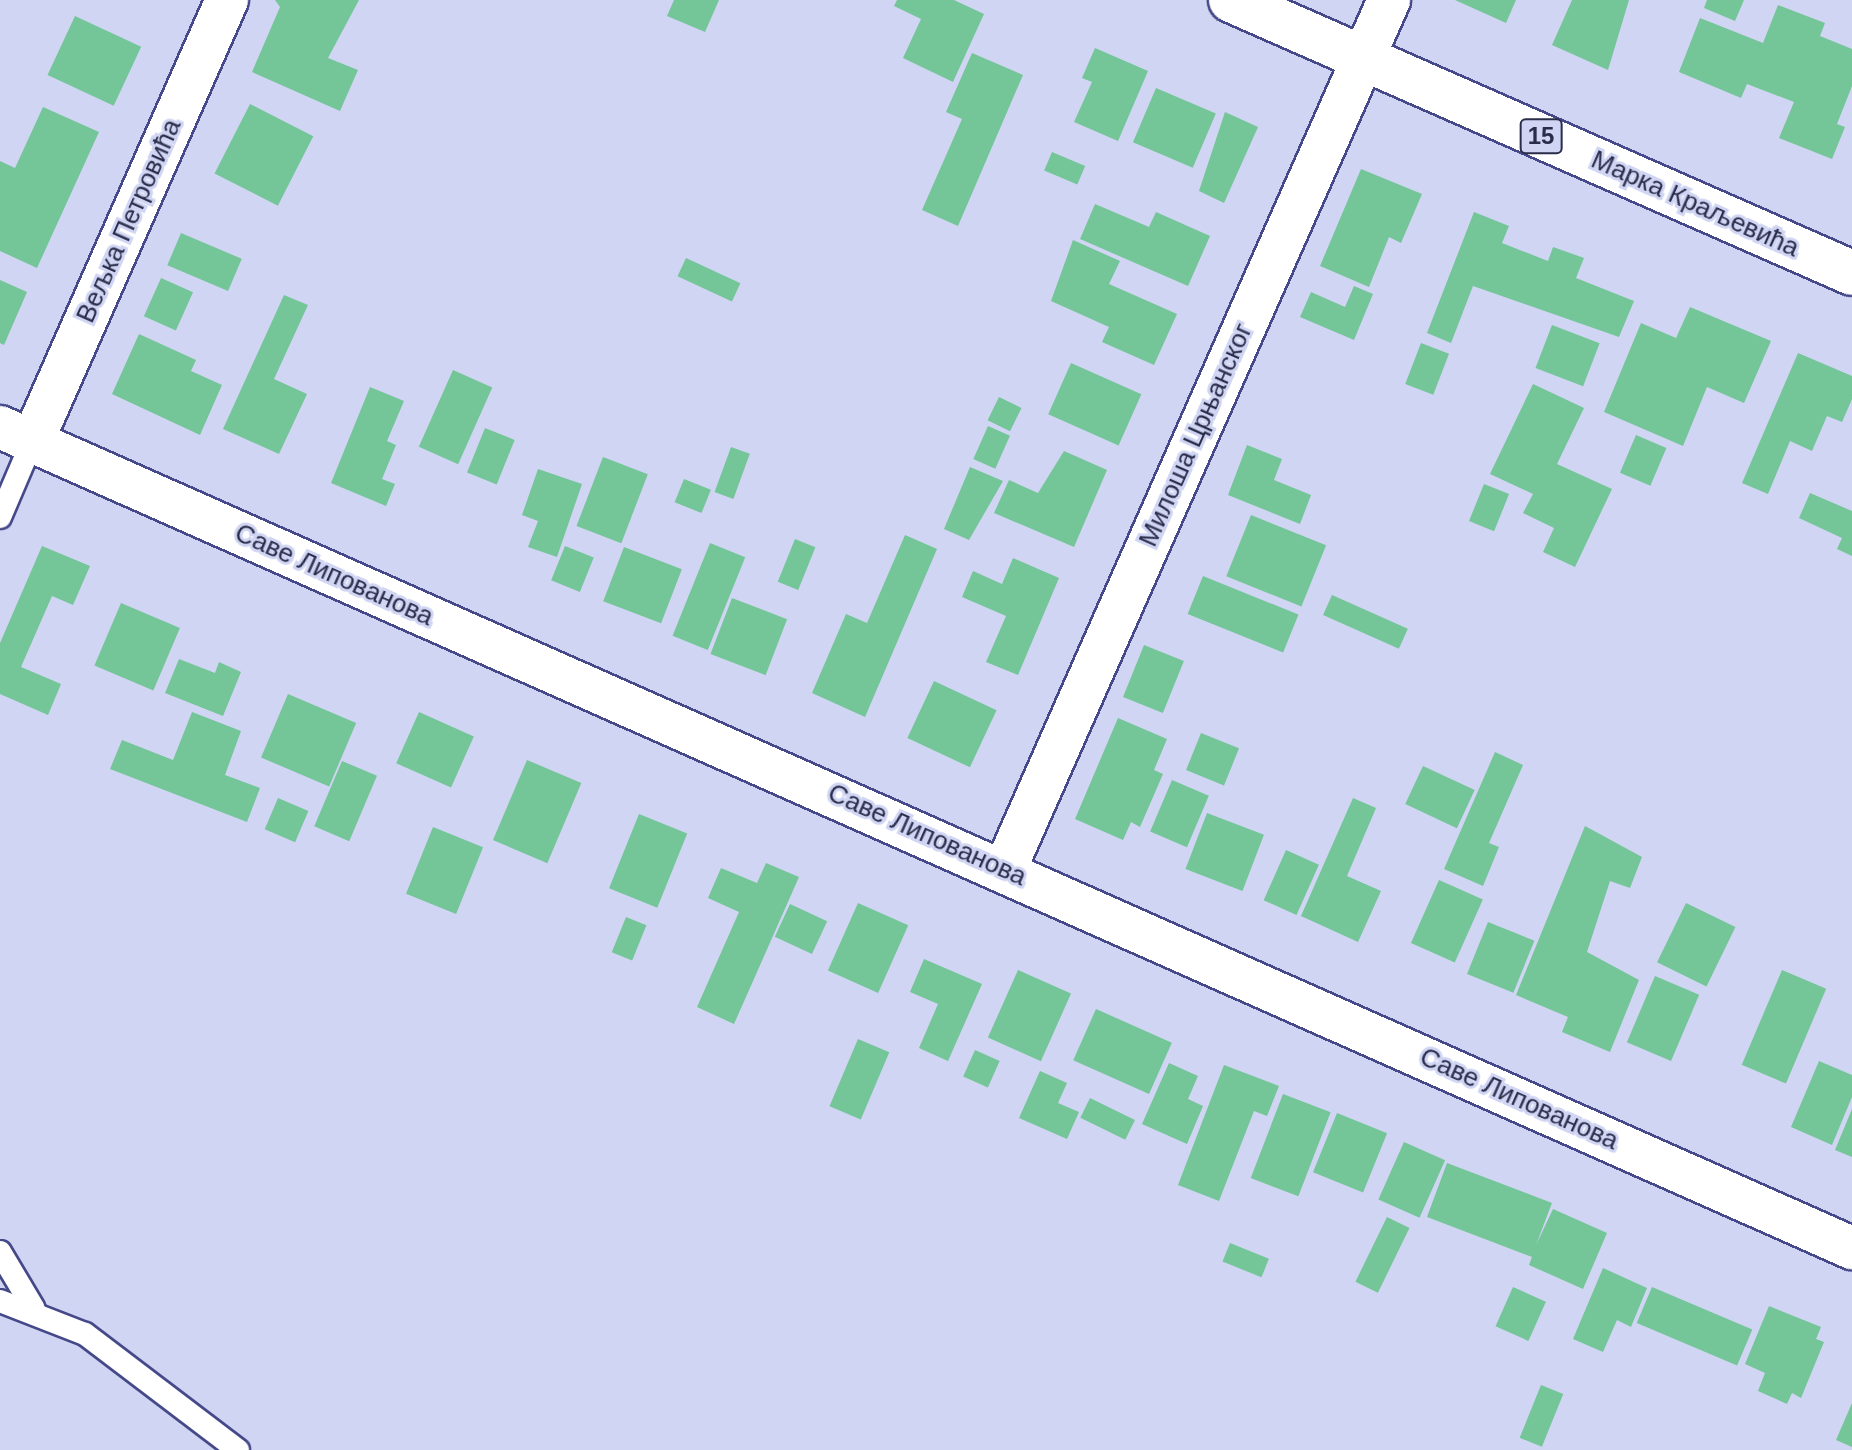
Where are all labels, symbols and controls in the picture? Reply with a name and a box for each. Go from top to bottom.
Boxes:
street label: Вељка Петровића [70,114,188,328]
road number: 15 [1519,116,1563,156]
street label: Марка Краљевића [1586,144,1804,264]
street label: Милоша Црњанског [1133,319,1259,551]
street label: Саве Липованова [230,517,438,633]
street label: Саве Липованова [823,777,1031,893]
street label: Саве Липованова [1415,1041,1623,1157]

